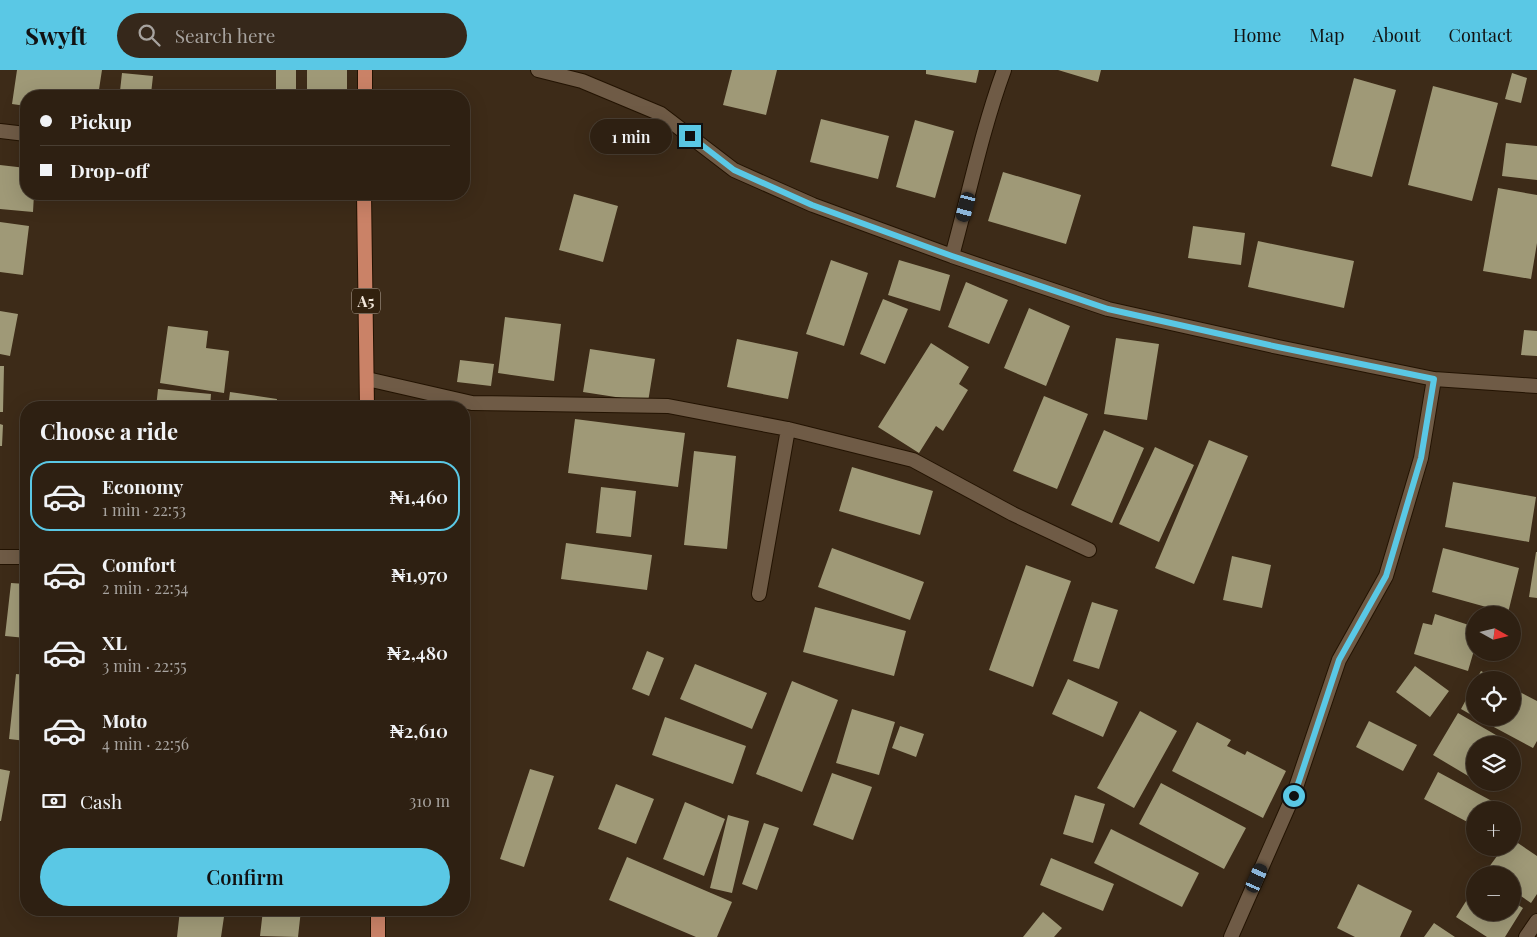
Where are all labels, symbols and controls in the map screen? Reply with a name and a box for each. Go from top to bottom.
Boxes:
search box [117,13,467,58]
text: Swyft [25,19,87,51]
icon: search [135,21,163,49]
text: Search here [175,22,275,48]
text: Home [1233,23,1281,47]
text: Map [1309,23,1344,47]
text: About [1372,23,1421,47]
text: Contact [1449,23,1512,47]
text: Pickup [70,108,132,134]
callout: 1 min [590,118,672,154]
route end [679,125,701,147]
text: 1 min [612,126,650,147]
text: Drop-off [70,157,148,183]
car [954,191,977,223]
road number: A5 [352,288,380,314]
text: Choose a ride [40,416,178,446]
text: Economy [102,473,183,499]
icon: car [42,474,87,519]
text: ₦1,460 [390,483,448,509]
text: 1 min · 22:53 [102,499,186,520]
text: Comfort [102,551,176,577]
icon: car [42,552,87,597]
text: ₦1,970 [392,561,448,587]
text: 2 min · 22:54 [102,577,188,598]
north arrow [1466,606,1521,661]
map controls [1466,606,1521,921]
text: XL [102,629,127,655]
icon: car [42,630,87,675]
text: ₦2,480 [387,639,448,665]
text: 3 min · 22:55 [102,655,187,676]
button: locate [1466,671,1521,726]
text: Moto [102,707,147,733]
icon: car [42,708,87,753]
text: ₦2,610 [390,717,448,743]
text: 4 min · 22:56 [102,733,189,754]
button: layers [1466,736,1521,791]
route start [1283,785,1305,807]
icon: cash [40,787,68,815]
text: Cash [80,788,122,814]
text: 310 m [409,790,450,811]
button: + [1466,801,1521,856]
button: Confirm [40,848,450,906]
car [1244,861,1269,895]
button: − [1466,866,1521,921]

